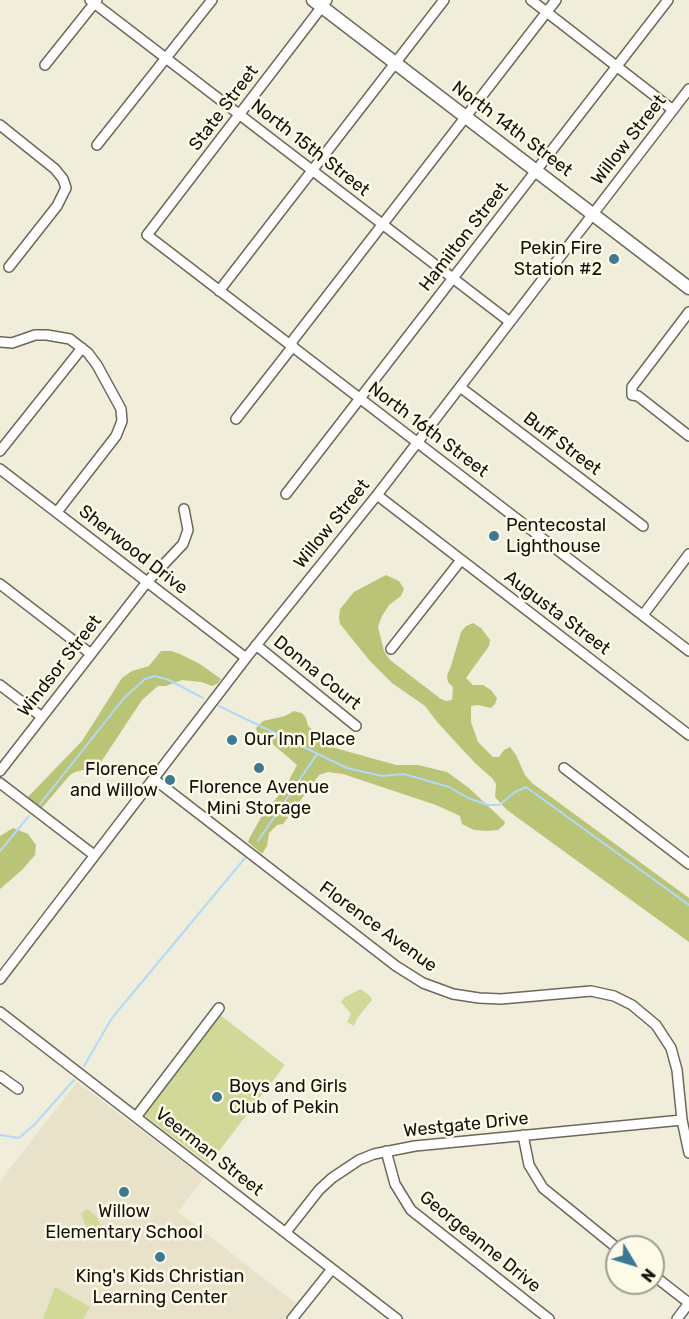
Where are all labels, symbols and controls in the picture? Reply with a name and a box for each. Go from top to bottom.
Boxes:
street label: State Street [185,61,263,155]
street label: North 14th Street [447,77,577,181]
street label: Willow Street [587,91,671,189]
street label: North 15th Street [246,95,374,201]
street label: Hamilton Street [415,178,513,296]
place label: Pekin Fire Station #2 [514,238,602,280]
marker: Pekin Fire Station #2 [607,252,621,266]
street label: North 16th Street [364,378,492,482]
street label: Buff Street [519,408,605,480]
street label: Willow Street [289,475,375,573]
street label: Sherwood Drive [74,501,192,599]
place label: Pentecostal Lighthouse [506,515,606,558]
marker: Pentecostal Lighthouse [487,529,501,543]
street label: Augusta Street [500,566,614,660]
street label: Windsor Street [14,611,106,721]
street label: Donna Court [269,631,365,715]
place label: Our Inn Place [244,729,355,751]
marker: Our Inn Place [225,733,239,747]
place label: Florence and Willow [70,759,158,802]
marker: Florence Avenue Mini Storage [252,761,266,775]
marker: Florence and Willow [163,773,177,787]
place label: Florence Avenue Mini Storage [189,777,329,820]
street label: Florence Avenue [315,877,441,977]
place label: Boys and Girls Club of Pekin [229,1076,347,1118]
marker: Boys and Girls Club of Pekin [210,1090,224,1104]
street label: Veerman Street [151,1103,267,1201]
street label: Westgate Drive [402,1108,530,1142]
marker: Willow Elementary School [117,1185,131,1199]
street label: Georgeanne Drive [415,1187,545,1297]
place label: Willow Elementary School [45,1201,203,1244]
north arrow [605,1235,665,1295]
marker: King's Kids Christian Learning Center [153,1250,167,1264]
text: N [637,1265,659,1286]
place label: King's Kids Christian Learning Center [76,1266,244,1308]

